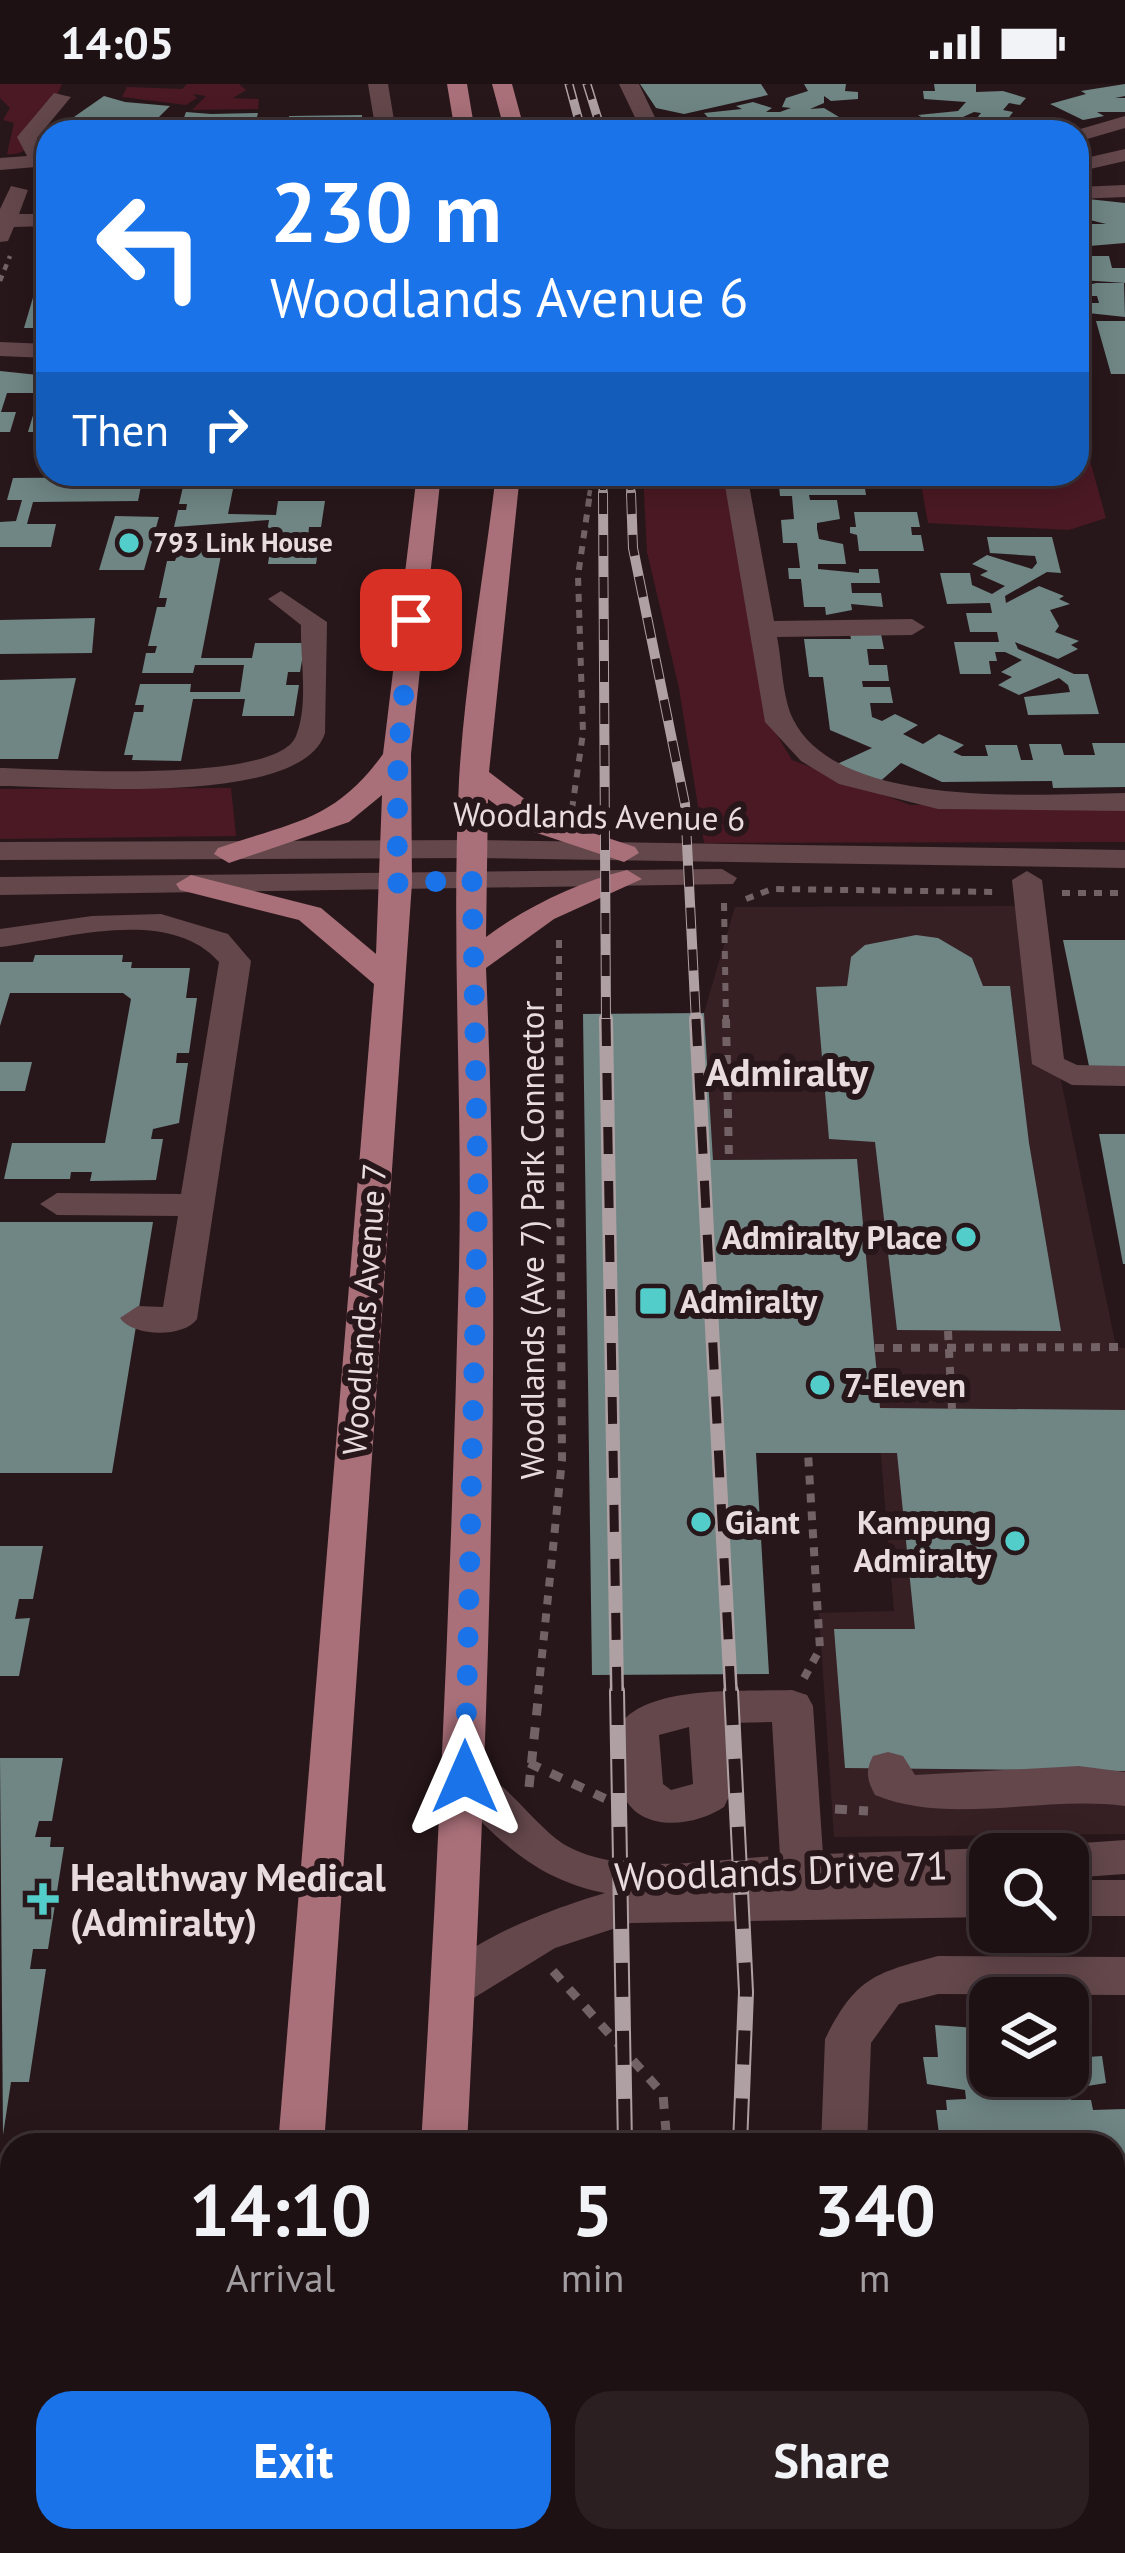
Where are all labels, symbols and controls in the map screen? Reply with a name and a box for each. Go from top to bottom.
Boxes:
text: 14:05 [60,13,174,71]
text: 230 m [270,156,502,265]
icon: left [72,168,228,324]
text: Woodlands Avenue 6 [270,262,748,332]
icon: right [193,396,259,462]
text: Then [72,400,169,458]
place label: 793 Link House [153,525,333,559]
marker: 793 Link House [116,530,142,556]
pin [360,569,462,671]
icon: arrive [378,587,444,653]
street label: Woodlands Avenue 6 [452,791,746,840]
street label: Woodlands (Ave 7) Park Connector [510,1000,553,1480]
district label: Admiralty [706,1046,869,1097]
street label: Woodlands Avenue 7 [332,1162,395,1456]
place label: Admiralty Place [722,1215,942,1258]
marker: Admiralty Place [953,1224,979,1250]
place label: Admiralty [680,1279,819,1322]
marker: Admiralty [637,1285,669,1317]
place label: 7-Eleven [844,1363,966,1406]
marker: 7-Eleven [807,1372,833,1398]
place label: Giant [725,1500,800,1543]
place label: Kampung Admiralty [854,1500,992,1581]
marker: Giant [688,1509,714,1535]
marker: Kampung Admiralty [1002,1528,1028,1554]
position arrow [402,1714,528,1840]
map controls [969,1833,1089,2097]
button: search [969,1833,1089,1953]
street label: Woodlands Drive 71 [613,1839,949,1902]
place label: Healthway Medical (Admiralty) [70,1851,386,1947]
marker: Healthway Medical (Admiralty) [27,1883,59,1915]
button: layers [969,1977,1089,2097]
text: 14:10 [189,2163,372,2256]
text: 5 [572,2163,613,2256]
text: 340 [813,2163,936,2256]
text: Arrival [226,2252,335,2303]
text: min [561,2252,624,2303]
text: m [859,2252,890,2303]
button: Exit [36,2391,551,2529]
button: Share [575,2391,1089,2529]

